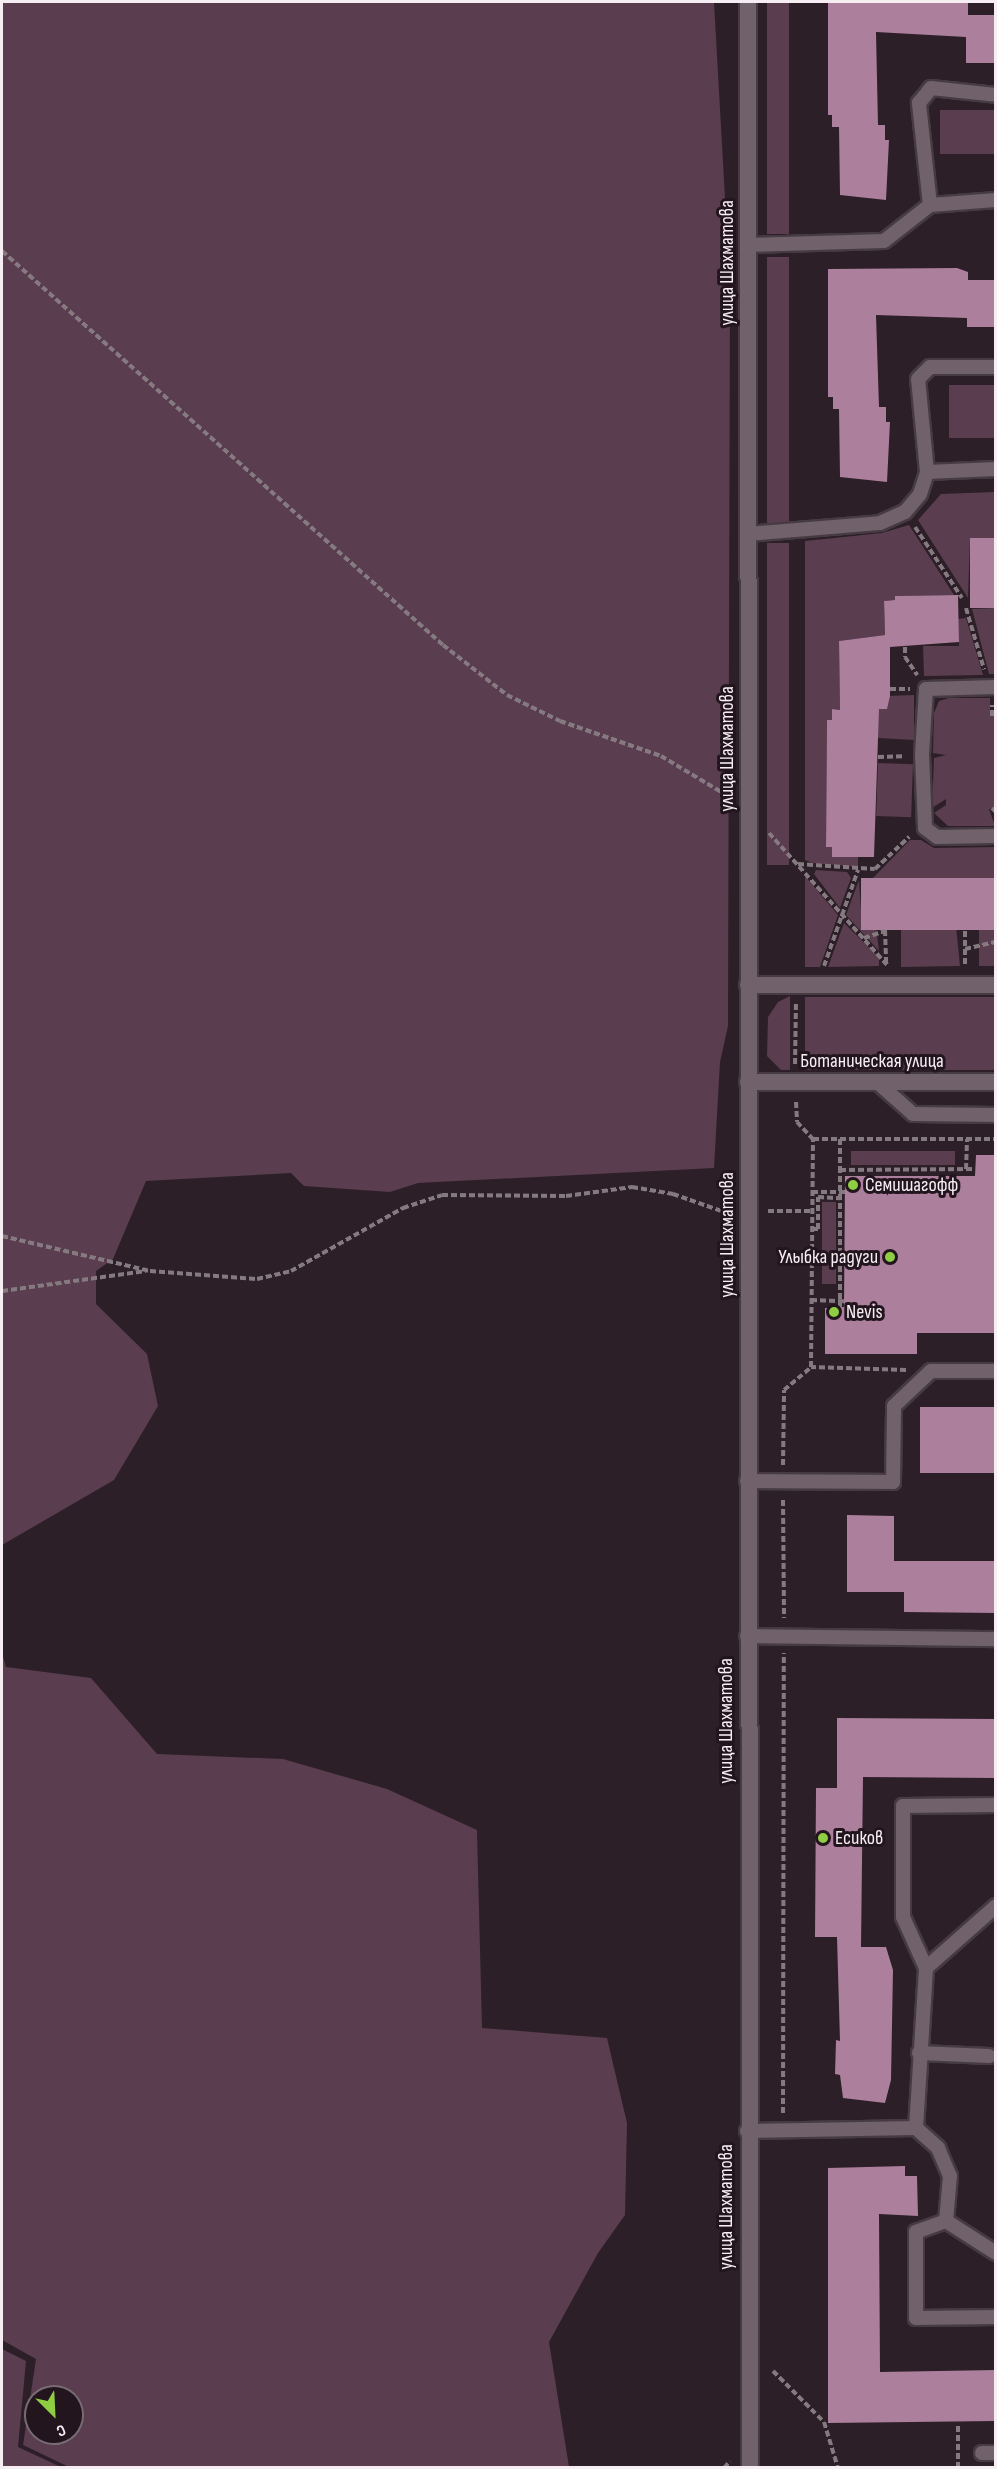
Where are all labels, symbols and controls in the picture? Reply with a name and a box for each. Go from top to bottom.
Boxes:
street label: улица Шахматова [715,200,739,326]
street label: улица Шахматова [715,686,739,812]
street label: Ботаническая улица [800,1049,944,1073]
street label: улица Шахматова [715,1172,739,1298]
place label: Семишагофф [865,1173,958,1197]
marker: Семишагофф [846,1178,860,1192]
place label: Улыбка радуги [778,1245,878,1269]
marker: Улыбка радуги [883,1250,897,1264]
place label: Nevis [846,1300,883,1324]
marker: Nevis [827,1305,841,1319]
street label: улица Шахматова [714,1658,738,1784]
place label: Есиков [835,1826,883,1850]
marker: Есиков [816,1831,830,1845]
street label: улица Шахматова [714,2144,738,2270]
north arrow [24,2385,84,2445]
text: С [53,2420,68,2440]

